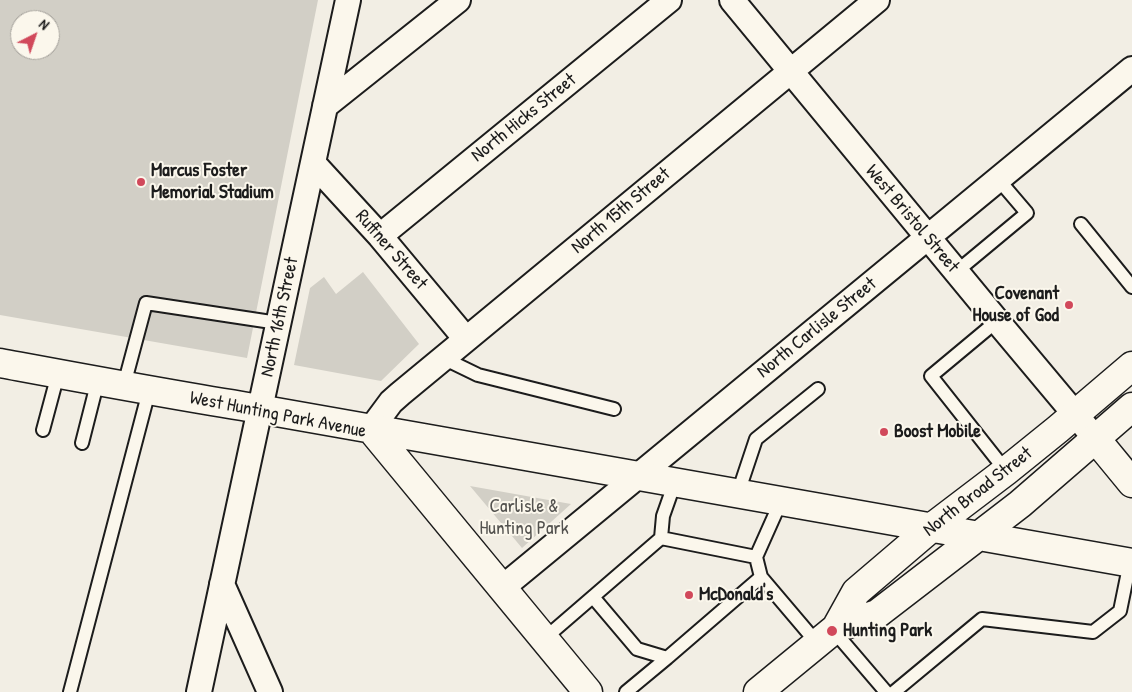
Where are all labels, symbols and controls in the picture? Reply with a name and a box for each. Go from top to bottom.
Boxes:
north arrow [10,10,60,60]
text: N [35,14,54,34]
street label: North Hicks Street [467,69,581,167]
place label: Marcus Foster Memorial Stadium [151,160,274,204]
street label: West Bristol Street [860,160,964,278]
street label: North 15th Street [567,163,675,259]
marker: Marcus Foster Memorial Stadium [135,176,147,188]
street label: Ruffner Street [350,205,432,295]
street label: North 16th Street [256,255,304,379]
street label: North Carlisle Street [753,273,881,383]
place label: Covenant House of God [973,283,1059,327]
marker: Covenant House of God [1063,299,1075,311]
street label: West Hunting Park Avenue [188,387,368,443]
place label: Boost Mobile [894,421,981,443]
marker: Boost Mobile [878,426,890,438]
street label: North Broad Street [919,442,1037,542]
park label: Carlisle & Hunting Park [479,496,569,540]
place label: McDonald's [699,584,773,606]
marker: McDonald's [683,589,695,601]
place label: Hunting Park [843,620,932,642]
marker: Hunting Park [825,624,839,638]

